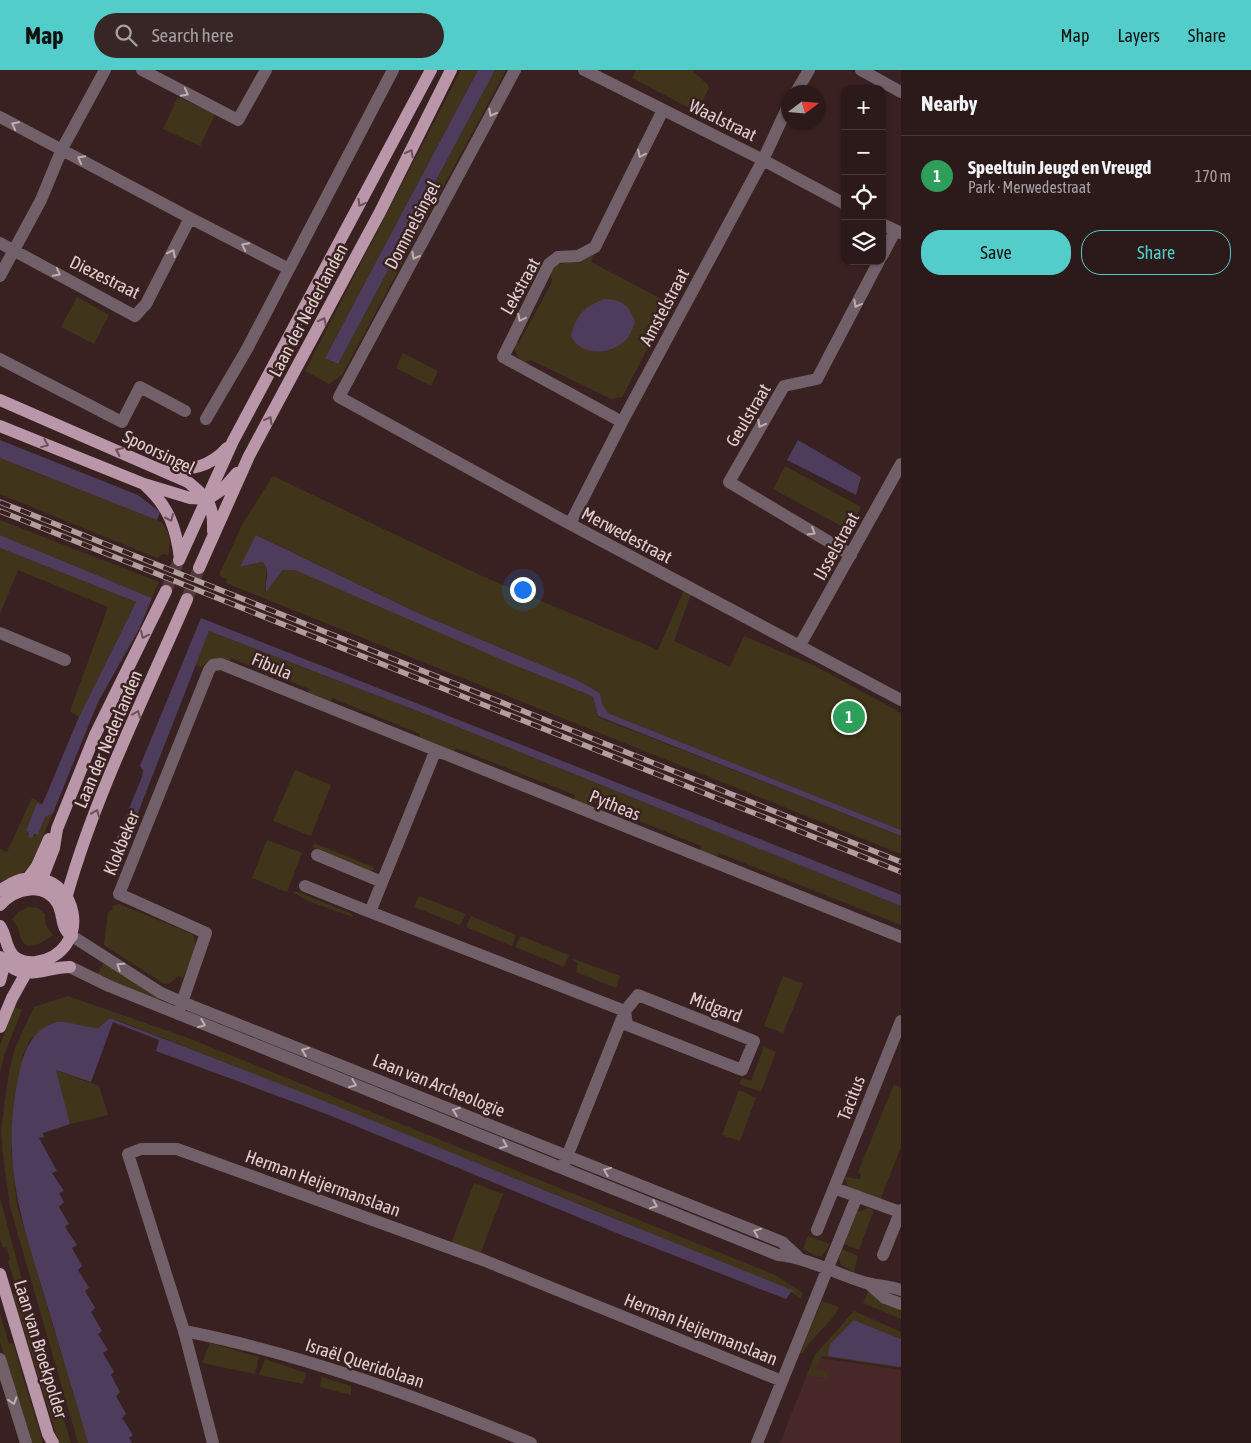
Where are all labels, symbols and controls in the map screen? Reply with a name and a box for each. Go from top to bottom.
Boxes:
search box [94,13,444,58]
icon: search [112,21,140,49]
text: Map [25,22,64,49]
text: Search here [152,24,234,46]
text: Map [1060,25,1089,46]
text: Layers [1117,25,1160,46]
text: Share [1188,25,1226,46]
north arrow [781,85,826,130]
map controls [841,85,886,265]
button: + [841,85,886,130]
one-way arrow [180,87,189,97]
text: Nearby [921,91,977,115]
street label: Waalstraat [686,95,760,145]
one-way arrow [488,108,498,117]
one-way arrow [12,121,21,131]
button: − [841,130,886,175]
one-way arrow [404,149,414,158]
one-way arrow [637,149,647,158]
one-way arrow [77,155,86,165]
text: Speeltuin Jeugd en Vreugd [968,156,1151,178]
text: 1 [933,167,941,185]
text: 170 m [1195,167,1231,185]
button: locate [841,175,886,220]
street label: Dommelsingel [380,177,444,273]
text: Park · Merwedestraat [968,178,1091,196]
one-way arrow [358,198,368,207]
button: layers [841,220,886,265]
button: Save [921,230,1071,275]
button: Share [1081,230,1231,275]
street label: Laan der Nederlanden [264,240,352,380]
one-way arrow [241,242,250,252]
one-way arrow [166,249,176,258]
street label: Diezestraat [67,251,143,303]
one-way arrow [411,251,421,260]
street label: Lekstraat [496,254,544,318]
street label: Amstelstraat [635,265,693,349]
one-way arrow [51,267,60,277]
one-way arrow [853,299,863,308]
one-way arrow [517,313,527,322]
one-way arrow [317,317,327,326]
street label: Geulstraat [721,380,775,450]
one-way arrow [263,417,273,426]
one-way arrow [757,419,767,428]
street label: Spoorsingel [119,425,199,479]
one-way arrow [40,438,49,448]
one-way arrow [115,447,124,458]
street label: Merwedestraat [578,502,676,568]
street label: IJsselstraat [809,508,863,584]
one-way arrow [163,513,174,522]
one-way arrow [807,525,816,535]
your location [510,577,536,603]
one-way arrow [140,630,150,639]
street label: Fibula [249,648,295,684]
street label: Laan der Nederlanden [70,667,146,811]
pin: 1 [833,698,865,736]
one-way arrow [130,710,141,719]
street label: Pytheas [586,785,644,825]
street label: Klokbeker [99,807,144,878]
one-way arrow [89,809,100,818]
one-way arrow [117,963,126,973]
street label: Midgard [687,987,745,1027]
one-way arrow [197,1018,206,1028]
one-way arrow [301,1047,310,1057]
street label: Laan van Archeologie [370,1049,508,1121]
street label: Tacitus [833,1073,869,1123]
one-way arrow [348,1078,357,1089]
one-way arrow [452,1107,461,1117]
one-way arrow [499,1139,508,1149]
street label: Herman Heijermanslaan [243,1145,403,1221]
one-way arrow [603,1167,612,1178]
one-way arrow [650,1200,658,1210]
one-way arrow [754,1228,762,1238]
street label: Laan van Broekpolder [10,1277,72,1421]
street label: Herman Heijermanslaan [621,1289,781,1369]
street label: Israël Queridolaan [303,1334,427,1392]
one-way arrow [7,1397,17,1405]

